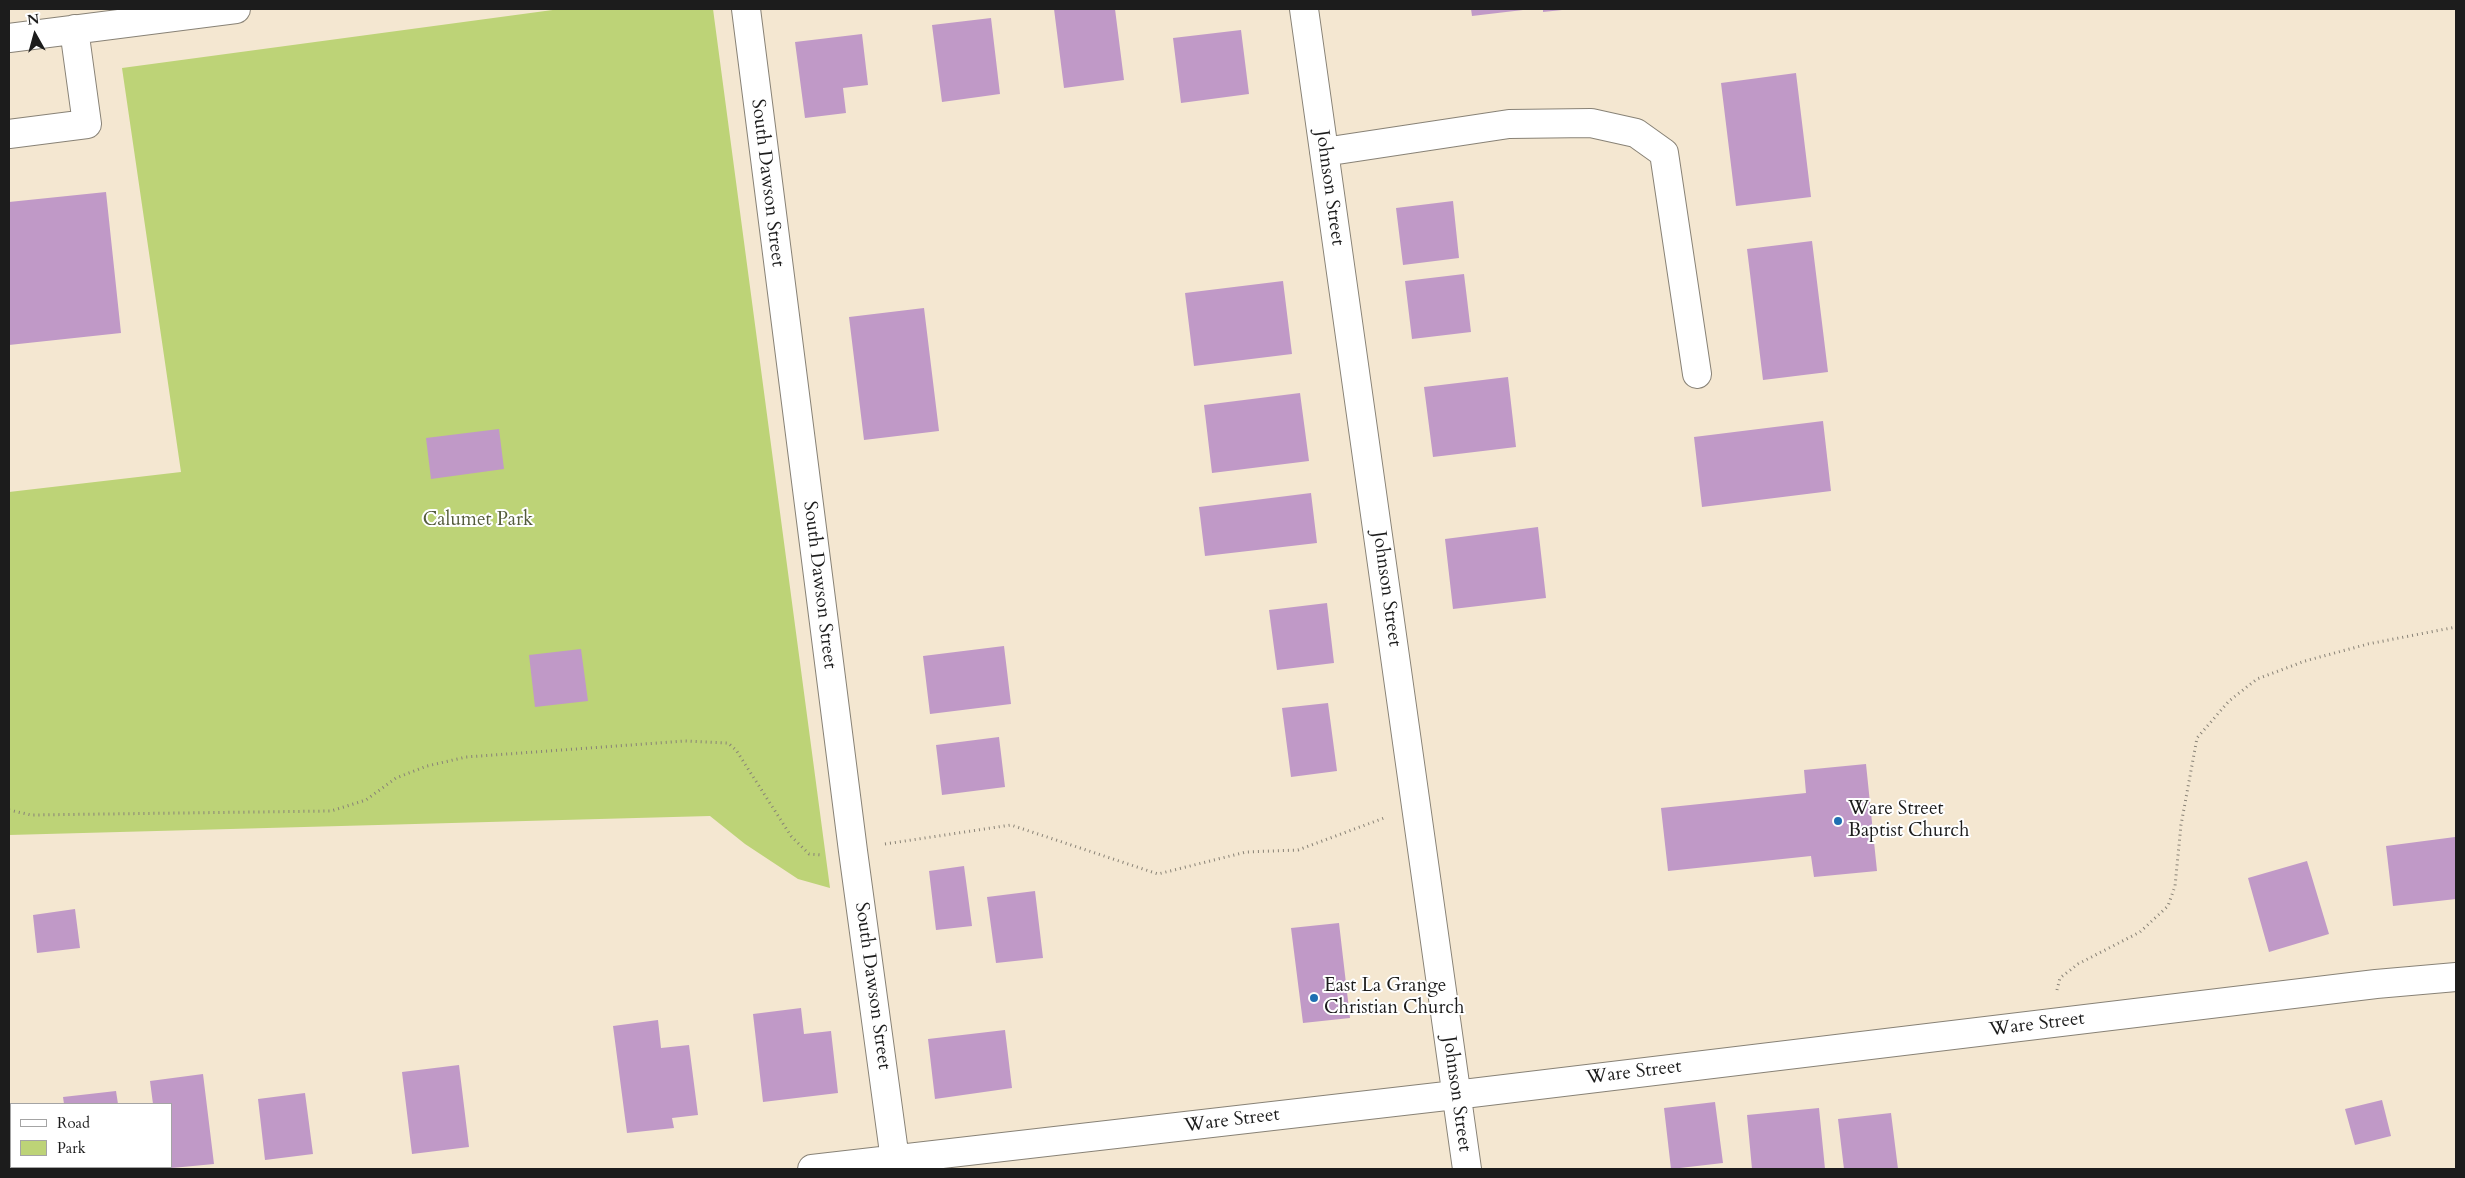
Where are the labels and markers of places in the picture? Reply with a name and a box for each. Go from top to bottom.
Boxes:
place label: Ware Street Baptist Church [1848,799,1969,843]
marker: Ware Street Baptist Church [1832,815,1844,827]
place label: East La Grange Christian Church [1324,976,1464,1020]
marker: East La Grange Christian Church [1308,992,1320,1004]

